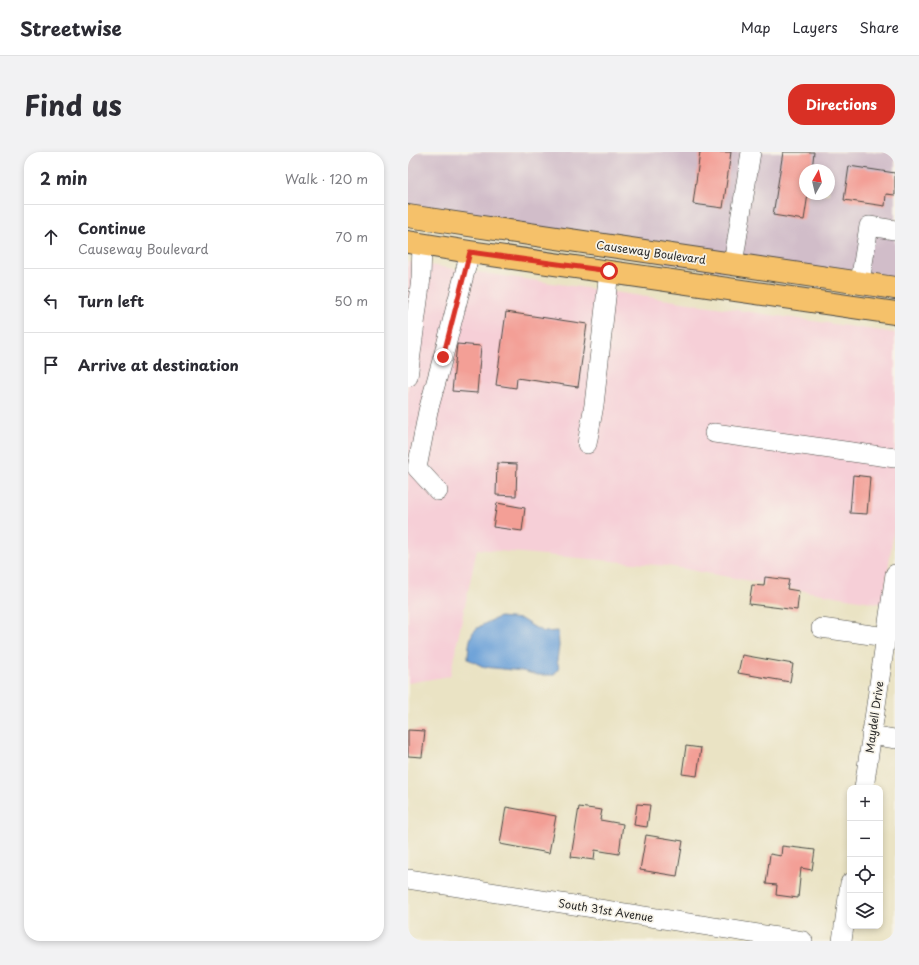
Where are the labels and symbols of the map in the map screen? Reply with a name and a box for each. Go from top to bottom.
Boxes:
north arrow [799,164,835,200]
street label: Causeway Boulevard [595,236,707,268]
route start [600,262,618,280]
route end [434,348,452,366]
street label: Maydell Drive [861,680,887,754]
street label: South 31st Avenue [557,894,655,926]

